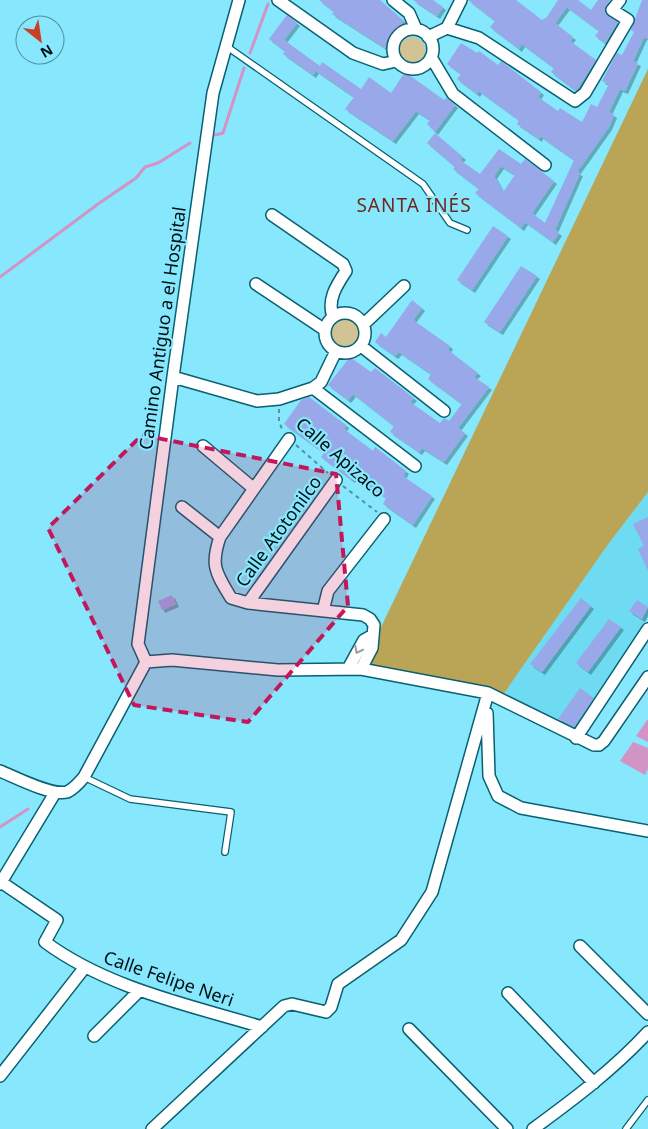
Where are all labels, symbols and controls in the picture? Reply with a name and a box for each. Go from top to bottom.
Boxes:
north arrow [15,15,65,65]
text: N [37,41,56,63]
district label: SANTA INÉS [356,192,472,218]
street label: Camino Antiguo a el Hospital [133,205,191,451]
street label: Calle Apizaco [291,412,391,502]
street label: Calle Atotonilco [230,471,326,591]
one-way arrow [354,644,364,653]
street label: Calle Felipe Neri [101,944,237,1012]

